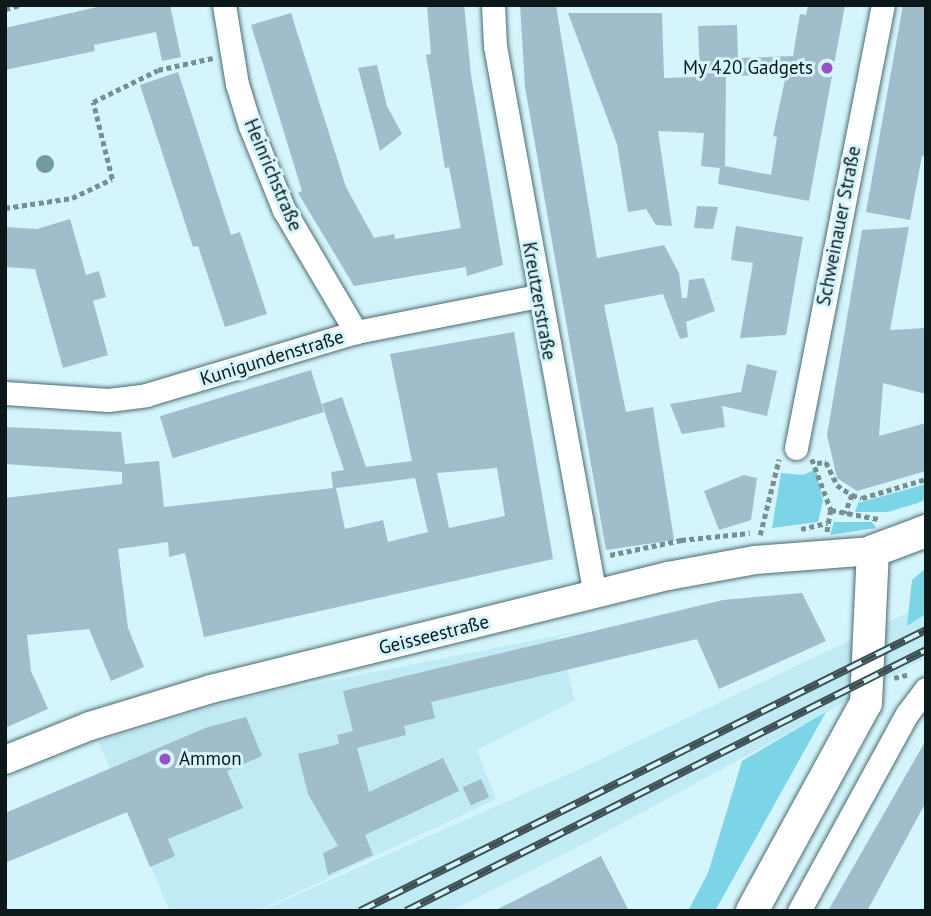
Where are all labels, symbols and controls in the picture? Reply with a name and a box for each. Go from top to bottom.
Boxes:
place label: My 420 Gadgets [682,57,813,79]
marker: My 420 Gadgets [819,60,835,76]
street label: Heinrichstraße [239,115,307,235]
street label: Schweinauer Straße [812,144,866,308]
street label: Kreutzerstraße [517,240,561,362]
street label: Kunigundenstraße [197,325,347,391]
street label: Geisseestraße [377,610,491,660]
place label: Ammon [179,748,242,770]
marker: Ammon [157,751,173,767]

